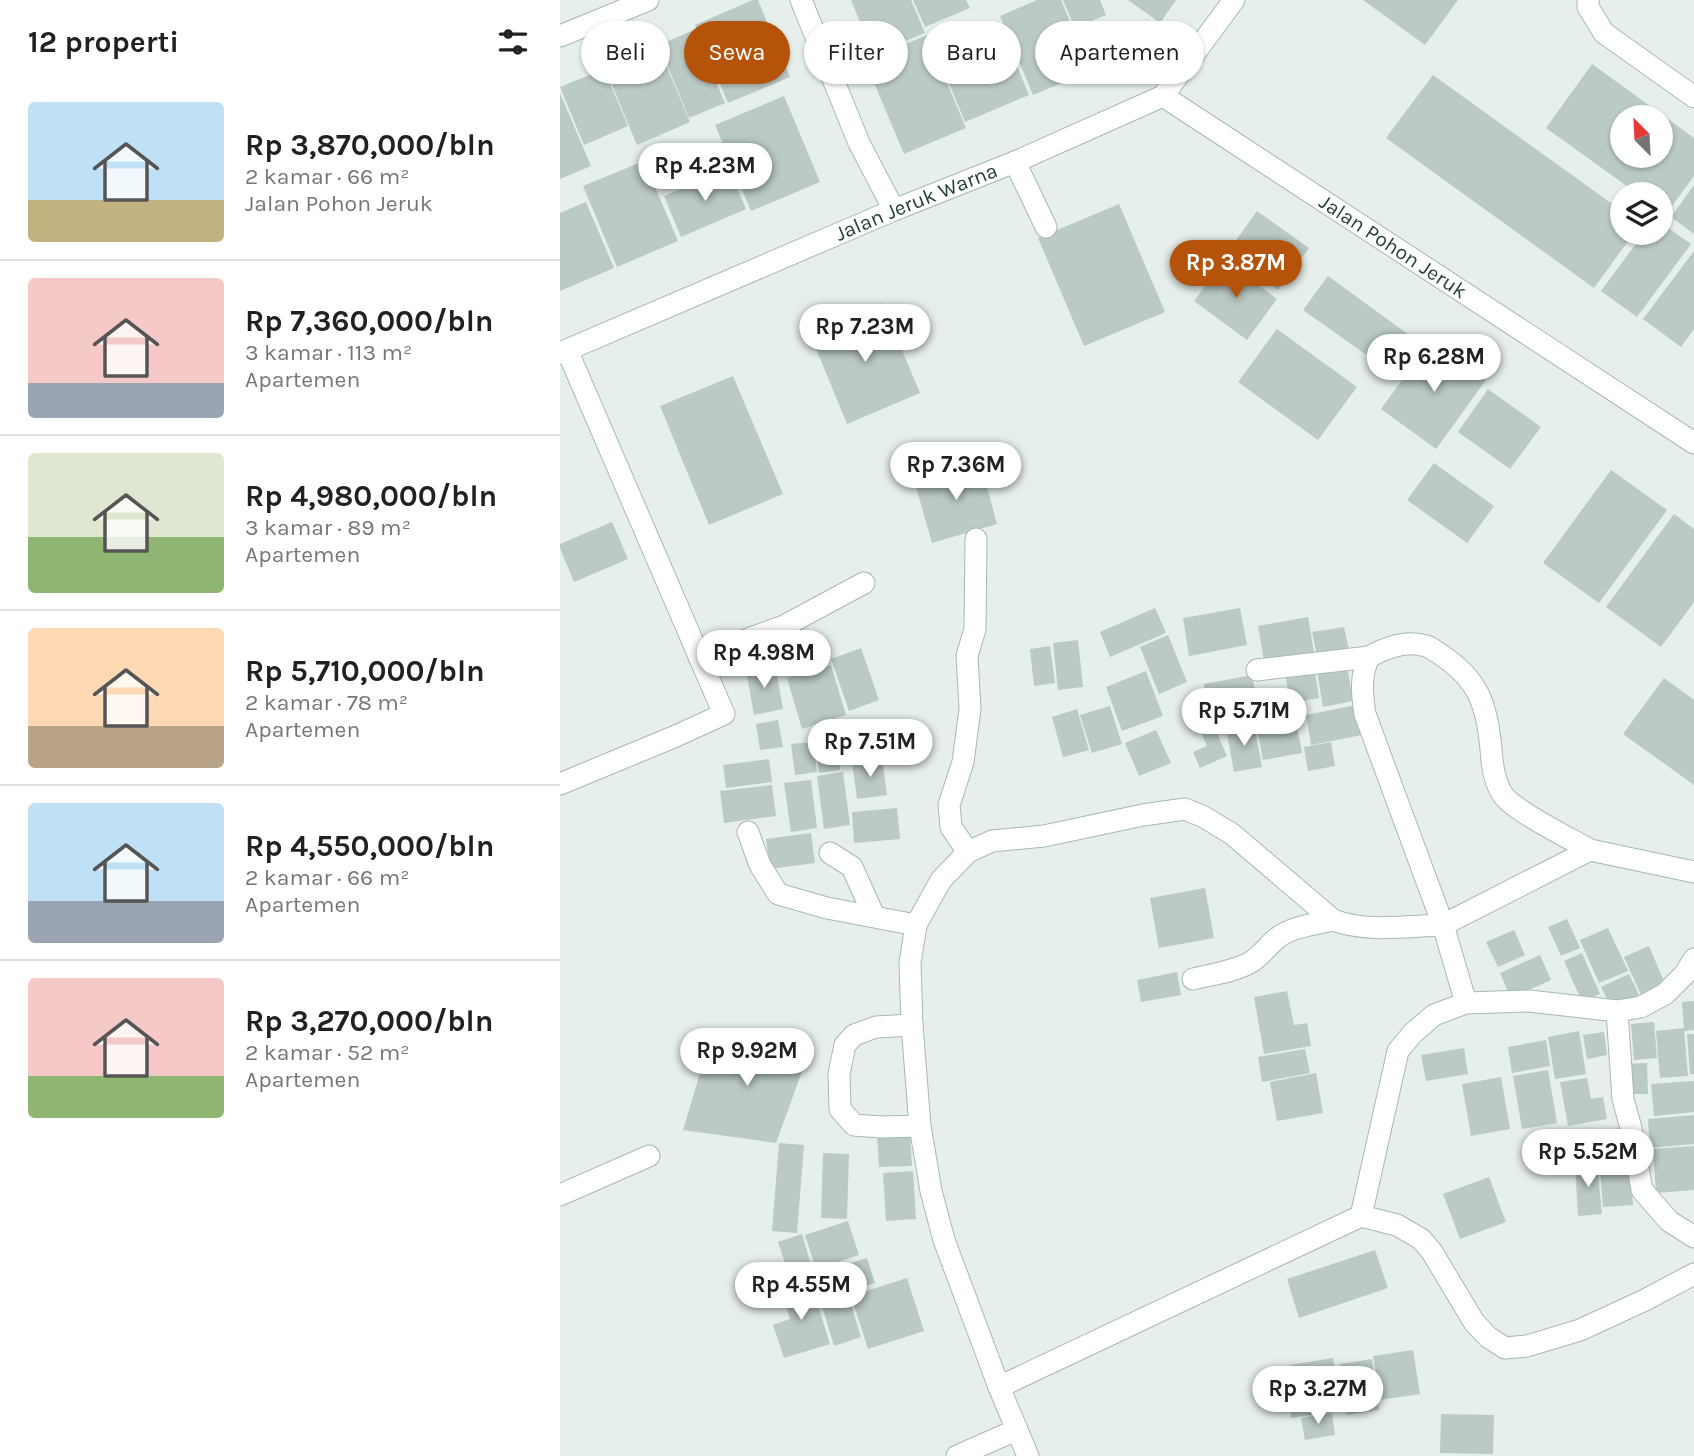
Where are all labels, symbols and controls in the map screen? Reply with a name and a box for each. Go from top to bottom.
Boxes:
chip: Beli [581,21,670,84]
chip: Sewa [684,21,790,84]
chip: Filter [804,21,908,84]
chip: Baru [922,21,1021,84]
chip: Apartemen [1035,21,1204,84]
icon: filters [494,23,532,61]
text: 12 properti [28,24,179,60]
north arrow [1610,105,1673,168]
map controls [1610,105,1673,245]
text: Rp 3,870,000/bln [245,127,495,163]
icon: home [84,130,168,214]
pin: Rp 4.23M [633,144,777,203]
text: Rp 4.23M [654,152,756,179]
street label: Jalan Jeruk Warna [831,158,1001,246]
text: 2 kamar · 66 m² [245,163,409,190]
button: layers [1610,182,1673,245]
street label: Jalan Pohon Jeruk [1315,189,1472,304]
text: Jalan Pohon Jeruk [245,190,433,217]
pin: Rp 3.87M [1164,240,1308,300]
text: Rp 3.87M [1186,249,1286,276]
text: Rp 7,360,000/bln [245,303,493,339]
pin: Rp 7.23M [793,304,937,364]
icon: home [84,306,168,390]
text: Rp 7.23M [815,313,915,340]
pin: Rp 6.28M [1362,334,1506,394]
text: 3 kamar · 113 m² [245,339,412,366]
text: Rp 6.28M [1383,343,1485,370]
text: Apartemen [245,366,360,393]
pin: Rp 7.36M [884,442,1028,502]
text: Rp 7.36M [906,451,1006,478]
text: Rp 4,980,000/bln [245,478,497,514]
icon: home [84,481,168,565]
text: 3 kamar · 89 m² [245,514,411,541]
text: Apartemen [245,541,360,568]
pin: Rp 4.98M [692,630,836,690]
text: Rp 4.98M [713,639,815,666]
text: Rp 5,710,000/bln [245,653,485,689]
icon: home [84,656,168,740]
pin: Rp 5.71M [1172,688,1316,748]
text: 2 kamar · 78 m² [245,689,408,716]
text: Rp 5.71M [1198,697,1290,724]
text: Apartemen [245,716,360,743]
pin: Rp 7.51M [798,720,942,779]
text: Rp 7.51M [824,728,916,755]
text: Rp 4,550,000/bln [245,828,494,864]
icon: home [84,831,168,915]
text: 2 kamar · 66 m² [245,864,409,891]
text: Apartemen [245,891,360,918]
text: Rp 3,270,000/bln [245,1003,493,1039]
icon: home [84,1006,168,1090]
pin: Rp 9.92M [675,1028,819,1088]
text: Rp 9.92M [696,1037,798,1064]
text: 2 kamar · 52 m² [245,1039,409,1066]
text: Apartemen [245,1066,360,1093]
pin: Rp 5.52M [1516,1130,1660,1189]
text: Rp 5.52M [1538,1138,1638,1165]
pin: Rp 4.55M [729,1262,873,1322]
text: Rp 4.55M [751,1271,851,1298]
pin: Rp 3.27M [1246,1366,1390,1426]
text: Rp 3.27M [1268,1375,1368,1402]

